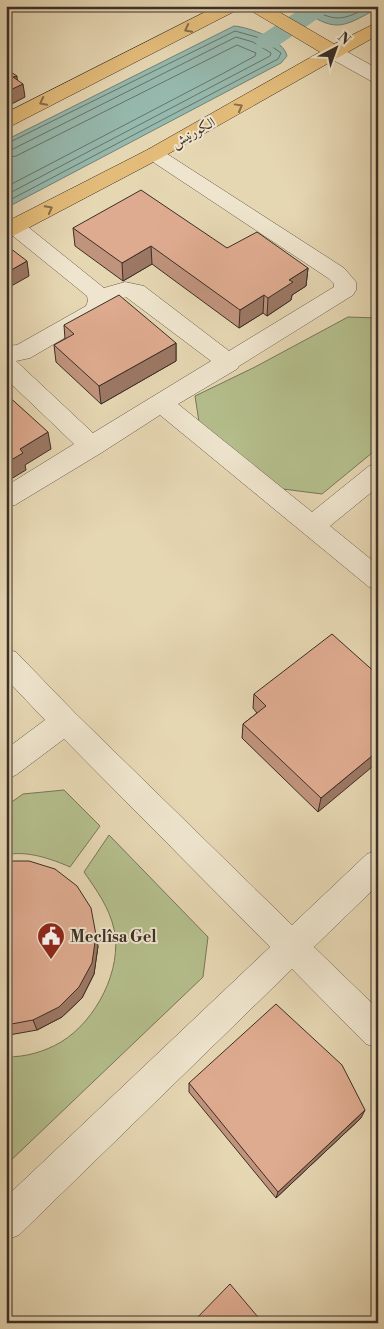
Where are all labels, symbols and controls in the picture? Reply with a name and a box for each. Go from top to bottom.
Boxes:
north arrow [312,22,362,72]
one-way arrow [184,23,193,33]
text: N [334,29,354,49]
one-way arrow [39,96,48,106]
one-way arrow [233,103,242,113]
street label: الكورنيش [168,113,219,152]
one-way arrow [44,205,53,215]
public building icon: Meclîsa Gel [36,921,66,960]
place label: Meclîsa Gel [70,927,157,947]

